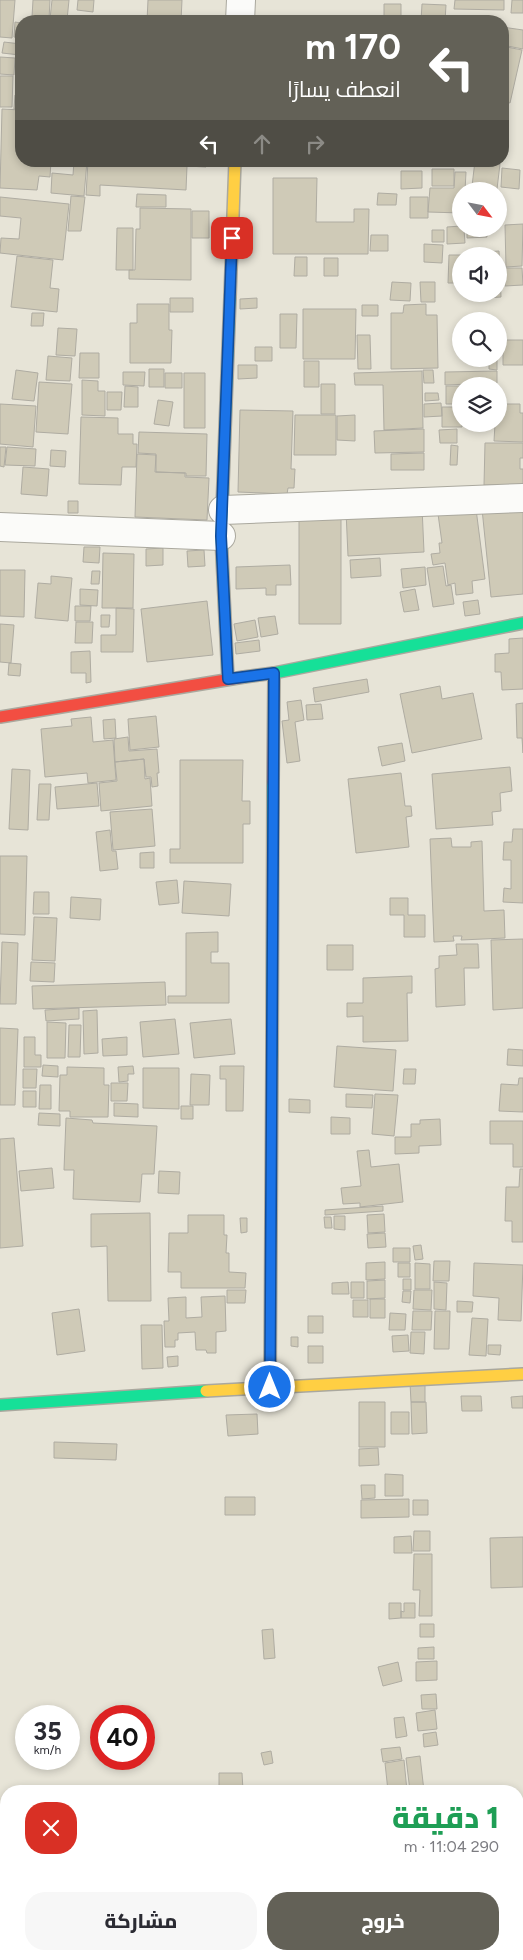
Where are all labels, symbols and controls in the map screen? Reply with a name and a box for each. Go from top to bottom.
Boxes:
text: 170 m [305,26,401,68]
icon: left [419,35,484,100]
text: انعطف يسارًا [287,76,401,103]
icon: left [195,130,223,158]
icon: ahead [248,130,276,158]
icon: right [301,130,329,158]
north arrow [452,182,508,238]
map controls [452,182,507,432]
pin [211,217,253,259]
icon: arrive [218,224,246,252]
button: sound [452,247,507,302]
button: search [452,312,507,367]
button: layers [452,377,507,432]
position arrow [243,1360,295,1412]
speed limit sign: 40 [90,1705,155,1770]
text: 35 [33,1716,62,1746]
text: km/h [34,1743,61,1757]
text: 1 دقيقة [392,1799,499,1836]
button: close [25,1802,77,1854]
text: 290 m · 11:04 [404,1837,499,1856]
button: مشاركة [25,1892,257,1950]
button: خروج [267,1892,499,1950]

